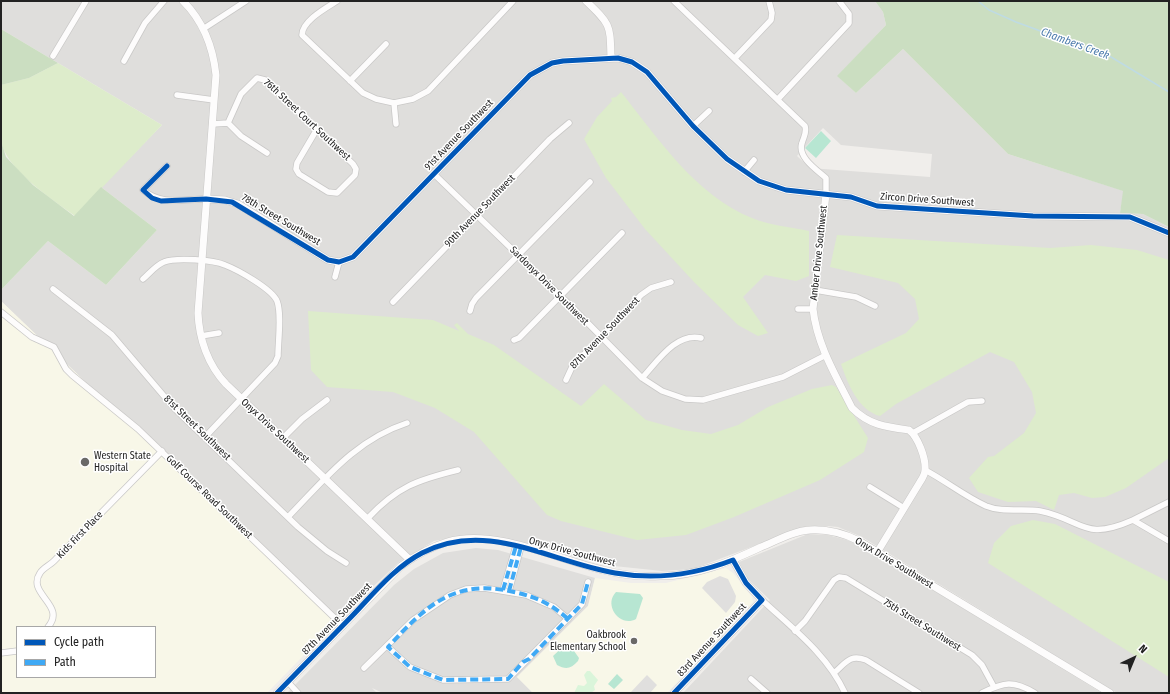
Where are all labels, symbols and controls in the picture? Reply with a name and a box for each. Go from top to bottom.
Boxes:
water label: Chambers Creek [1039,26,1111,62]
street label: 76th Street Court Southwest [261,77,353,163]
street label: 91st Avenue Southwest [422,97,496,173]
street label: 90th Avenue Southwest [442,172,518,250]
street label: Zircon Drive Southwest [880,191,974,209]
street label: 78th Street Southwest [239,192,323,248]
street label: Amber Drive Southwest [808,205,830,301]
street label: Sardonyx Drive Southwest [507,244,591,328]
street label: 87th Avenue Southwest [568,295,642,371]
street label: 81st Street Southwest [161,393,233,463]
street label: Onyx Drive Southwest [238,396,312,466]
place label: Western State Hospital [94,450,151,474]
street label: Golf Course Road Southwest [163,453,255,541]
marker: Western State Hospital [79,456,91,468]
street label: Kids First Place [54,509,106,561]
street label: Onyx Drive Southwest [527,535,617,569]
street label: Onyx Drive Southwest [853,535,935,591]
street label: 87th Avenue Southwest [300,581,374,657]
street label: 75th Street Southwest [881,596,963,654]
street label: 83rd Avenue Southwest [675,601,749,679]
legend [16,626,156,678]
place label: Oakbrook Elementary School [550,629,626,652]
text: Cycle path [54,635,104,649]
marker: Oakbrook Elementary School [629,636,639,646]
north arrow [1114,638,1154,678]
text: N [1136,642,1150,656]
text: Path [54,655,76,669]

